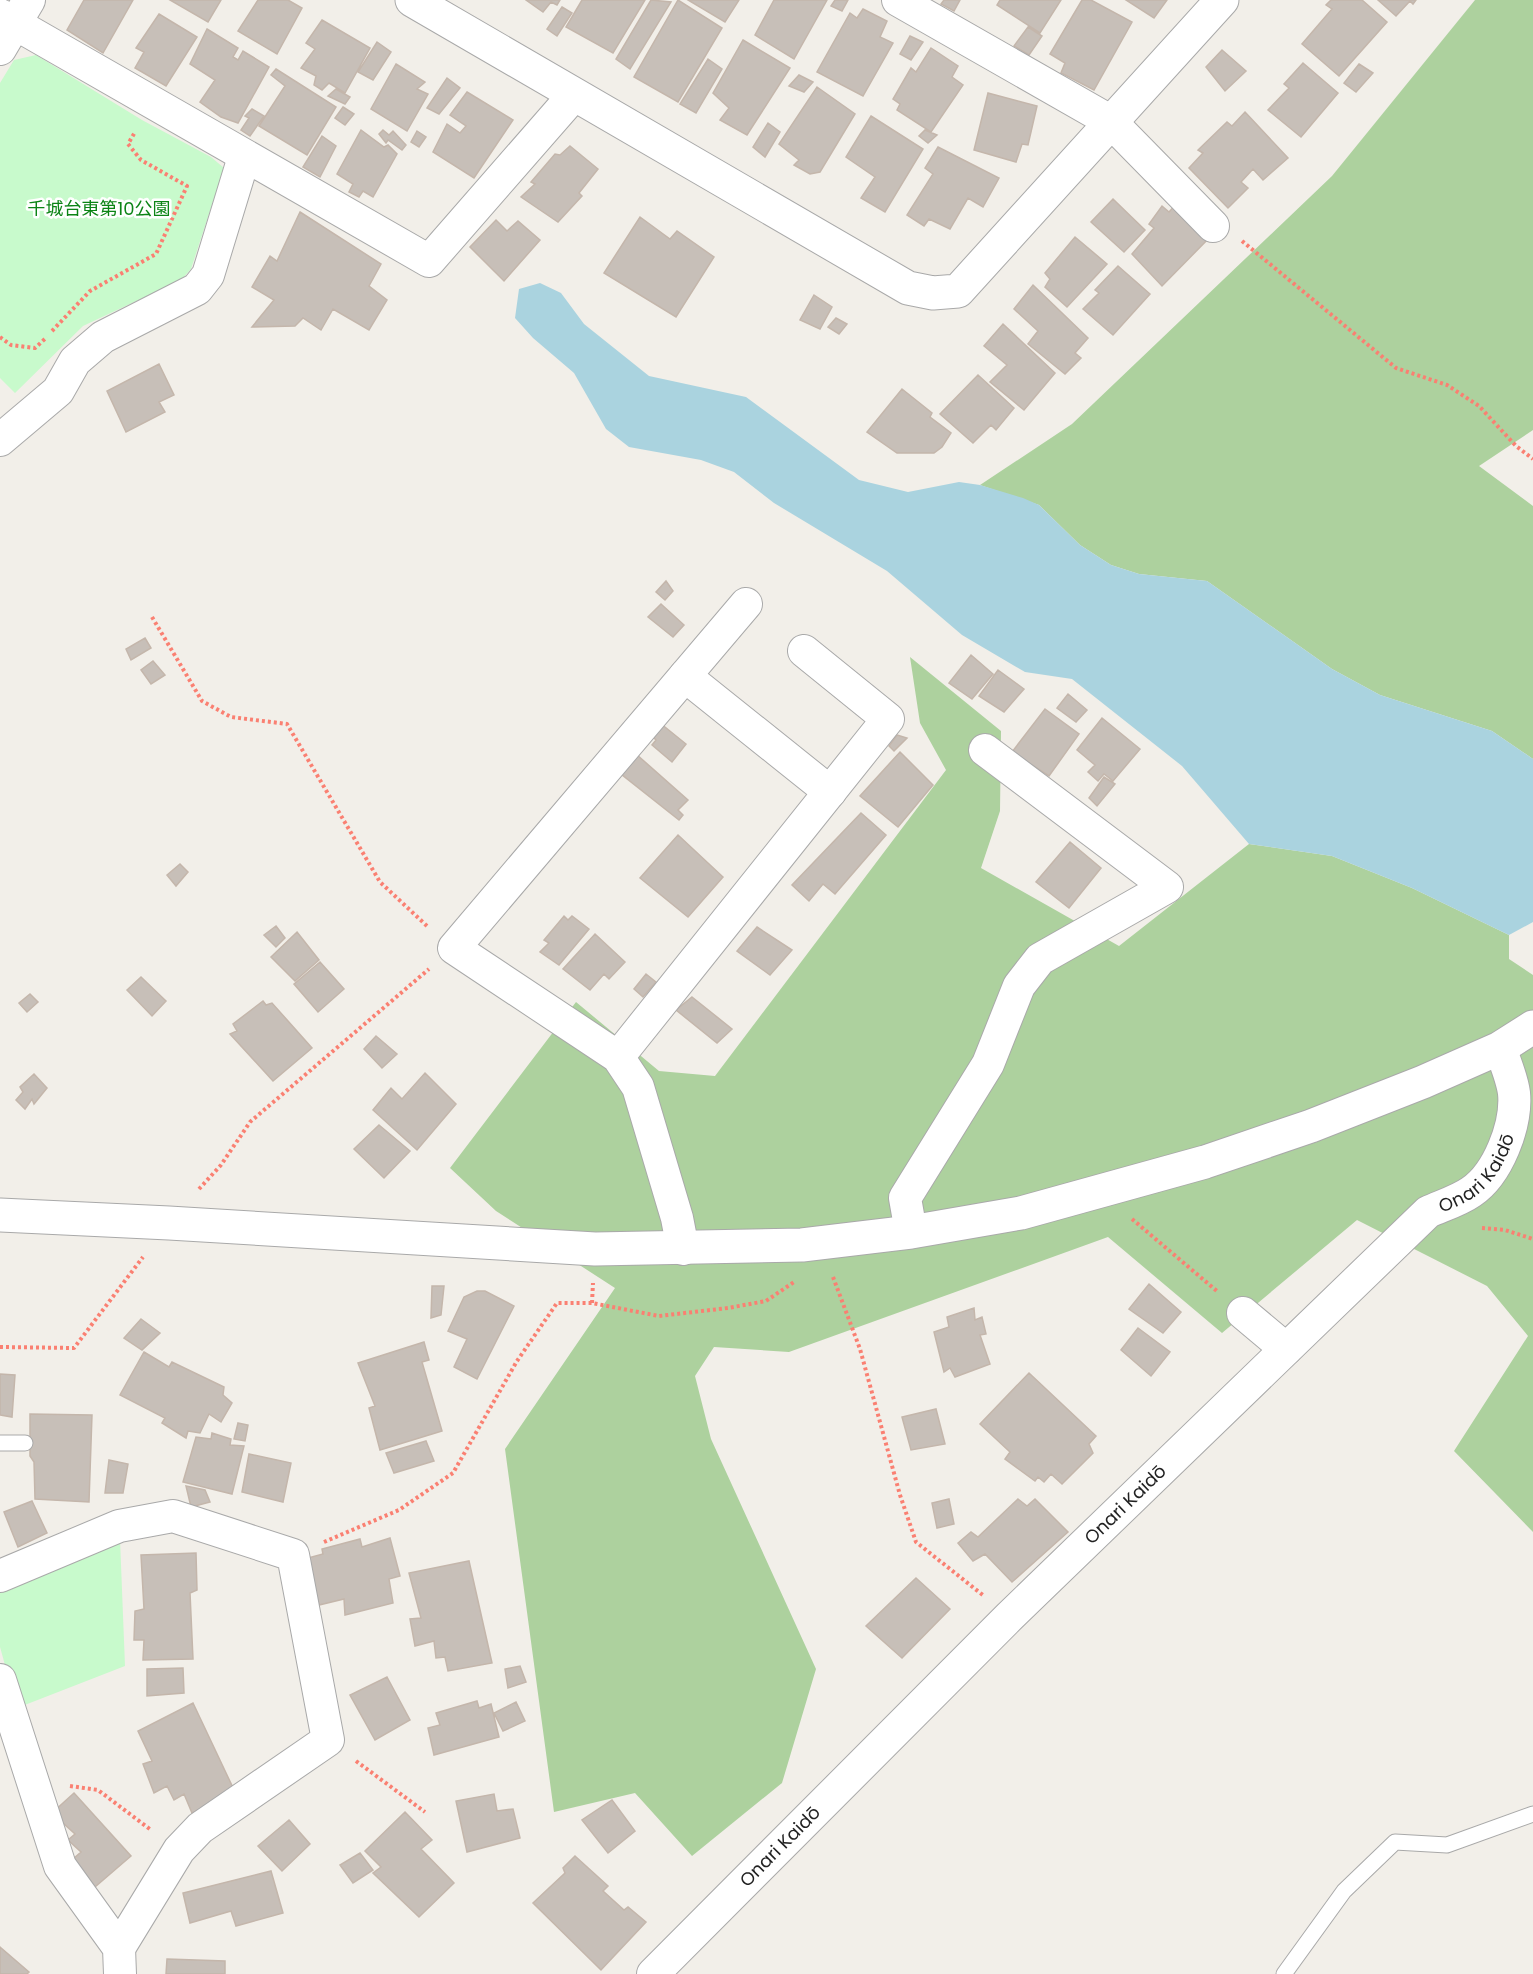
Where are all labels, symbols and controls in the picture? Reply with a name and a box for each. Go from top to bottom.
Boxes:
park label: 千城台東第10公園 [27,196,171,221]
street label: Onari Kaidō [1435,1130,1520,1218]
street label: Onari Kaidō [1079,1459,1171,1550]
street label: Onari Kaidō [734,1800,826,1892]

